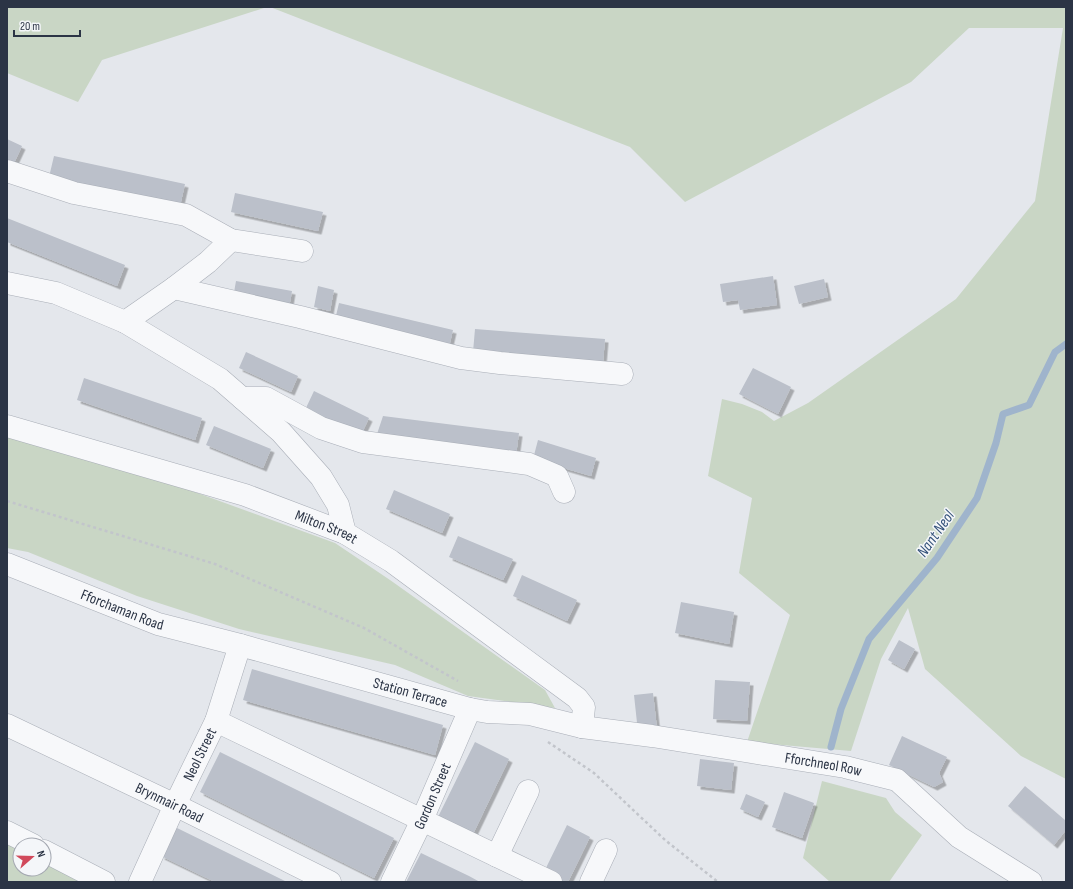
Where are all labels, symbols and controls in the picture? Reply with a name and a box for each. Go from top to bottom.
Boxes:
scale bar [14,12,80,38]
text: 20 m [20,19,40,34]
street label: Milton Street [292,505,361,548]
water label: Nant Neol [913,506,959,561]
street label: Fforchaman Road [78,585,166,635]
street label: Station Terrace [371,673,450,712]
street label: Neol Street [179,724,221,784]
street label: Fforchneol Row [783,748,864,781]
street label: Gordon Street [409,759,455,833]
street label: Brynmair Road [132,778,207,827]
north arrow [12,837,52,877]
text: N [34,849,48,859]

